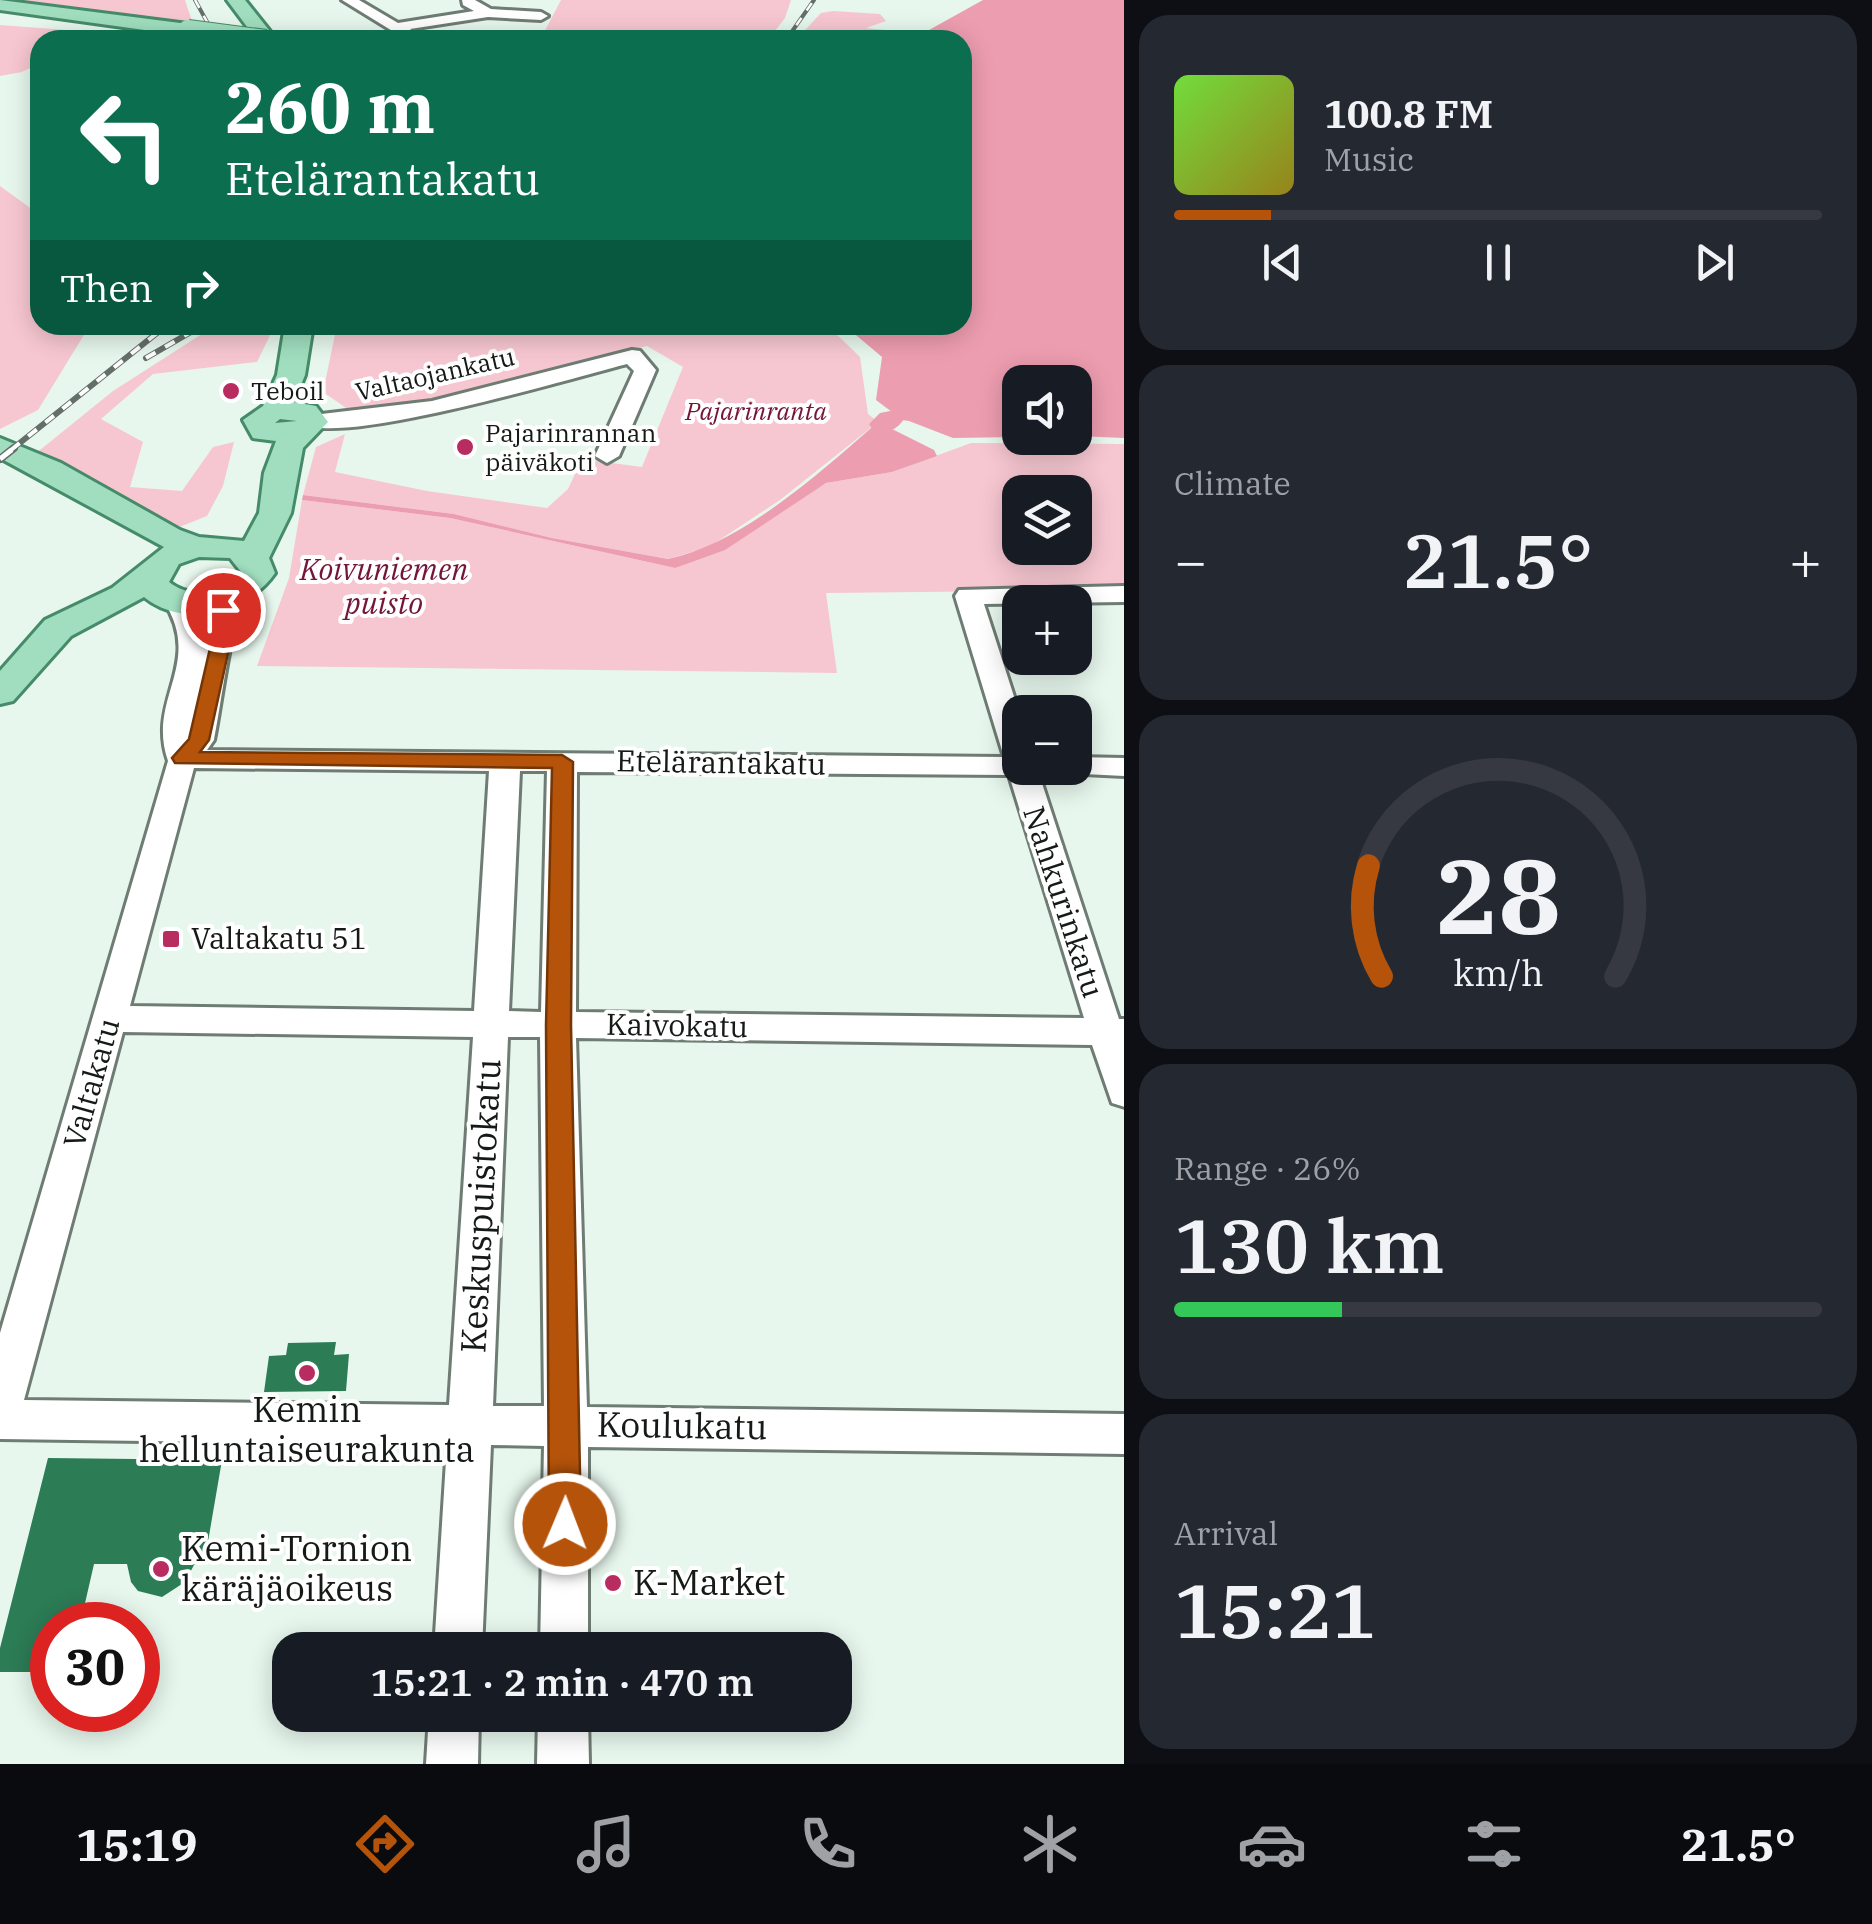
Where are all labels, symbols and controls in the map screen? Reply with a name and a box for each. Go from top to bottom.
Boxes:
text: 260 m [225,61,435,152]
icon: left [60,70,190,200]
text: 100.8 FM [1324,89,1493,138]
text: Music [1324,138,1414,180]
text: Etelärantakatu [225,149,540,207]
icon: previous [1255,235,1310,290]
icon: pause [1471,235,1526,290]
icon: next [1687,235,1742,290]
icon: right [173,260,228,315]
text: Then [60,263,153,312]
street label: Valtaojankatu [352,339,518,408]
map controls [1002,365,1092,785]
button: sound [1002,365,1092,455]
place label: Teboil [251,374,324,407]
marker: Teboil [220,380,242,402]
park label: Pajarinranta [684,394,827,427]
place label: Pajarinrannan päiväkoti [485,416,656,478]
marker: Pajarinrannan päiväkoti [454,436,476,458]
text: Climate [1174,462,1291,504]
button: layers [1002,475,1092,565]
text: 21.5° [1403,511,1593,609]
text: − [1174,525,1207,596]
text: + [1789,525,1822,596]
park label: Koivuniemen puisto [299,549,468,622]
pin [181,568,266,653]
icon: arrive [196,583,251,638]
button: + [1002,585,1092,675]
button: − [1002,695,1092,785]
street label: Etelärantakatu [616,740,826,783]
street label: Nahkurinkatu [1015,801,1114,1002]
text: 28 [1436,827,1560,963]
place label: Valtakatu 51 [191,918,367,957]
marker: Valtakatu 51 [160,928,182,950]
text: km/h [1453,949,1543,996]
street label: Kaivokatu [606,1004,748,1045]
street label: Valtakatu [53,1013,128,1152]
street label: Keskuspuistokatu [449,1058,511,1354]
text: Range · 26% [1174,1147,1361,1189]
text: 130 km [1174,1196,1445,1294]
marker: Kemin helluntaiseurakunta [296,1362,318,1384]
place label: Kemin helluntaiseurakunta [139,1386,475,1472]
street label: Koulukatu [596,1401,768,1449]
position arrow [513,1472,617,1576]
text: Arrival [1174,1512,1278,1554]
place label: Kemi-Tornion käräjäoikeus [181,1525,412,1611]
marker: Kemi-Tornion käräjäoikeus [150,1558,172,1580]
place label: K-Market [633,1559,785,1605]
text: 15:21 [1174,1561,1376,1659]
marker: K-Market [602,1572,624,1594]
speed limit sign: 30 [30,1602,160,1732]
text: 15:21 · 2 min · 470 m [370,1657,754,1706]
icon: directions [350,1809,420,1879]
icon: music [571,1809,641,1879]
icon: phone [793,1809,863,1879]
icon: climate [1015,1809,1085,1879]
icon: car [1237,1809,1307,1879]
icon: filters [1459,1809,1529,1879]
text: 15:19 [76,1815,198,1873]
text: 21.5° [1681,1815,1796,1873]

